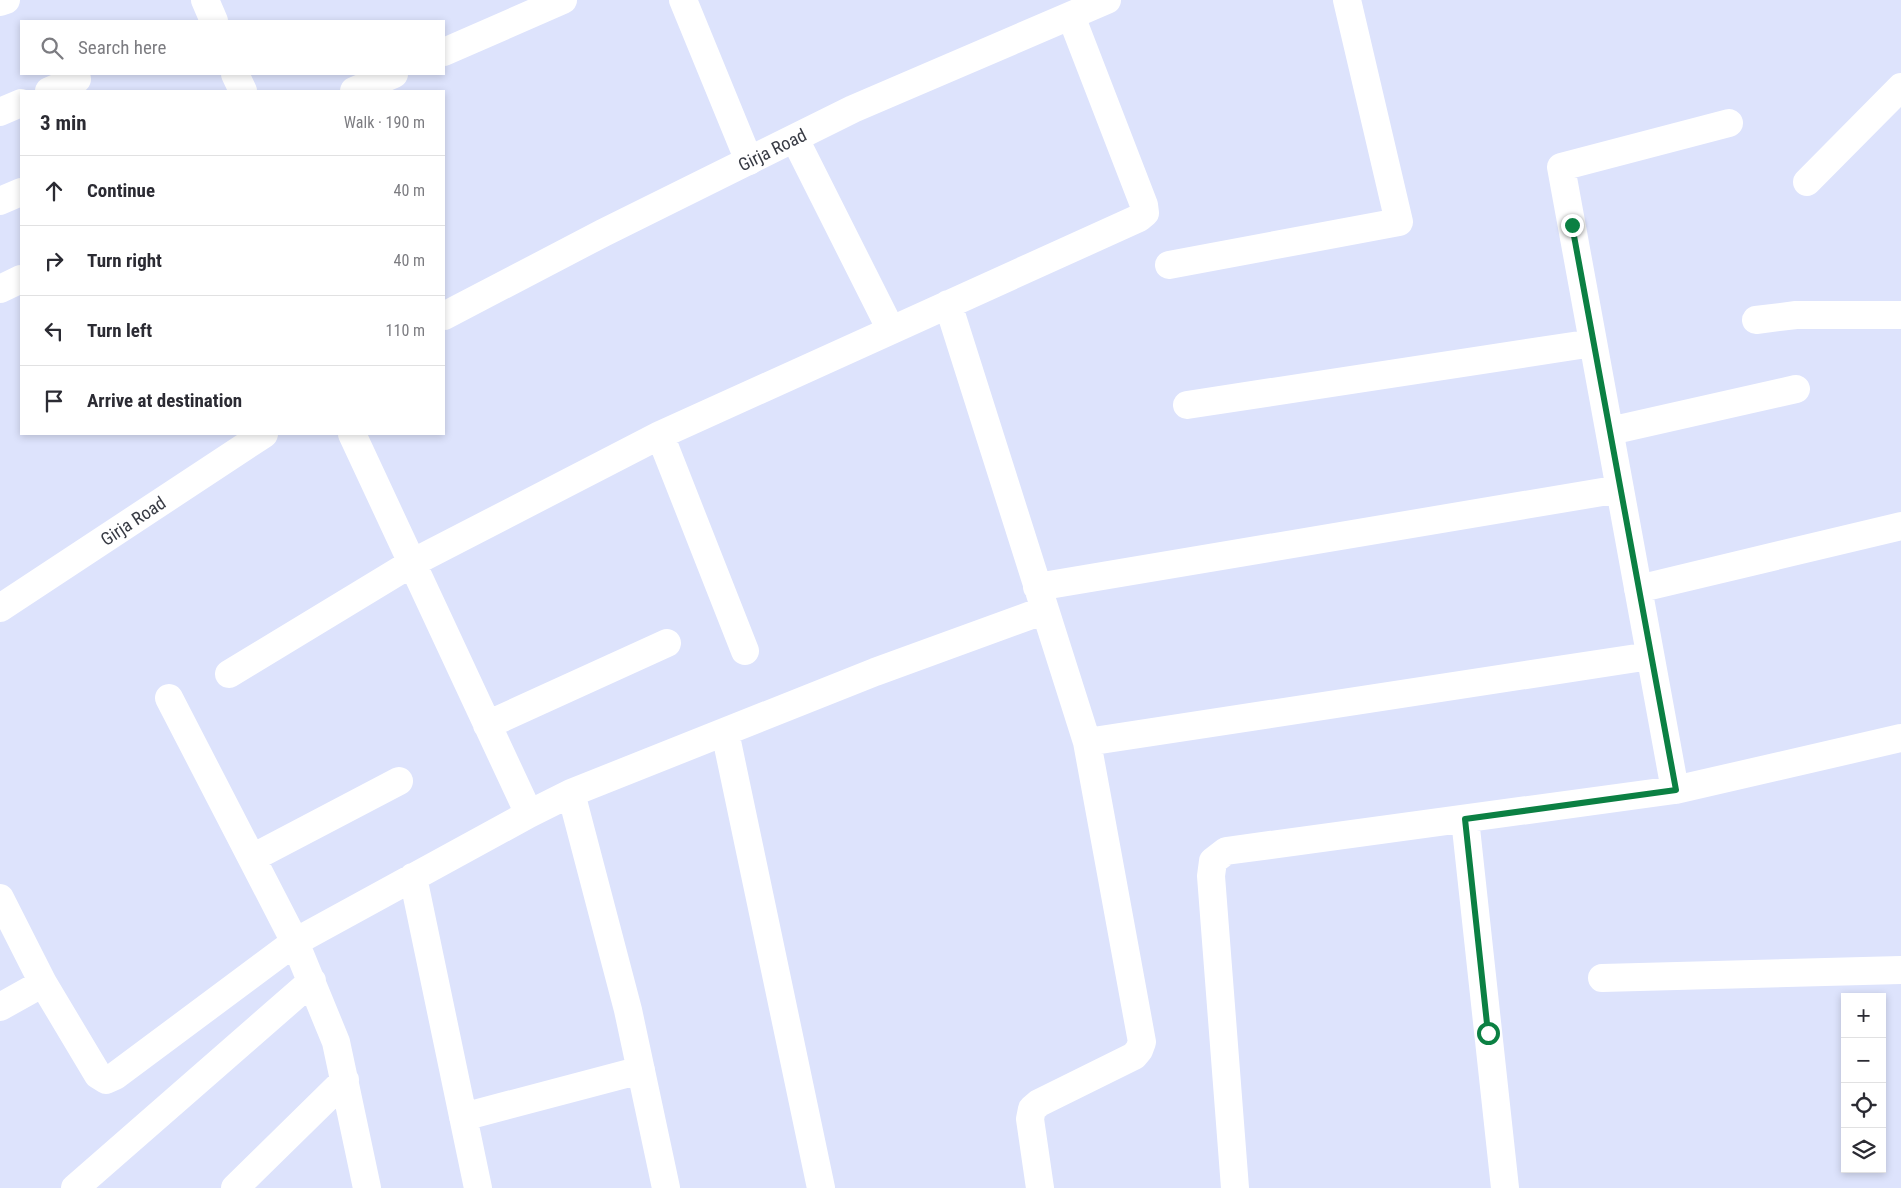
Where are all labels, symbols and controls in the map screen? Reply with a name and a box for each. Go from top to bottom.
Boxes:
search box [20,20,445,75]
icon: search [38,34,66,62]
text: Search here [78,36,166,59]
text: 3 min [40,111,87,135]
text: Walk · 190 m [344,113,425,132]
street label: Girja Road [735,123,809,175]
icon: ahead [40,177,68,205]
text: Continue [87,179,155,202]
text: 40 m [393,181,425,200]
route end [1561,214,1584,237]
icon: right [40,247,68,275]
text: Turn right [87,249,162,272]
text: 40 m [393,251,425,270]
icon: left [40,317,68,345]
text: Turn left [87,319,152,342]
text: 110 m [386,321,425,340]
icon: arrive [40,387,68,415]
text: Arrive at destination [87,389,242,412]
street label: Girja Road [96,492,169,549]
map controls [1841,993,1886,1173]
button: + [1841,993,1886,1038]
route start [1477,1022,1500,1045]
button: − [1841,1038,1886,1083]
button: locate [1841,1083,1886,1128]
button: layers [1841,1128,1886,1173]

